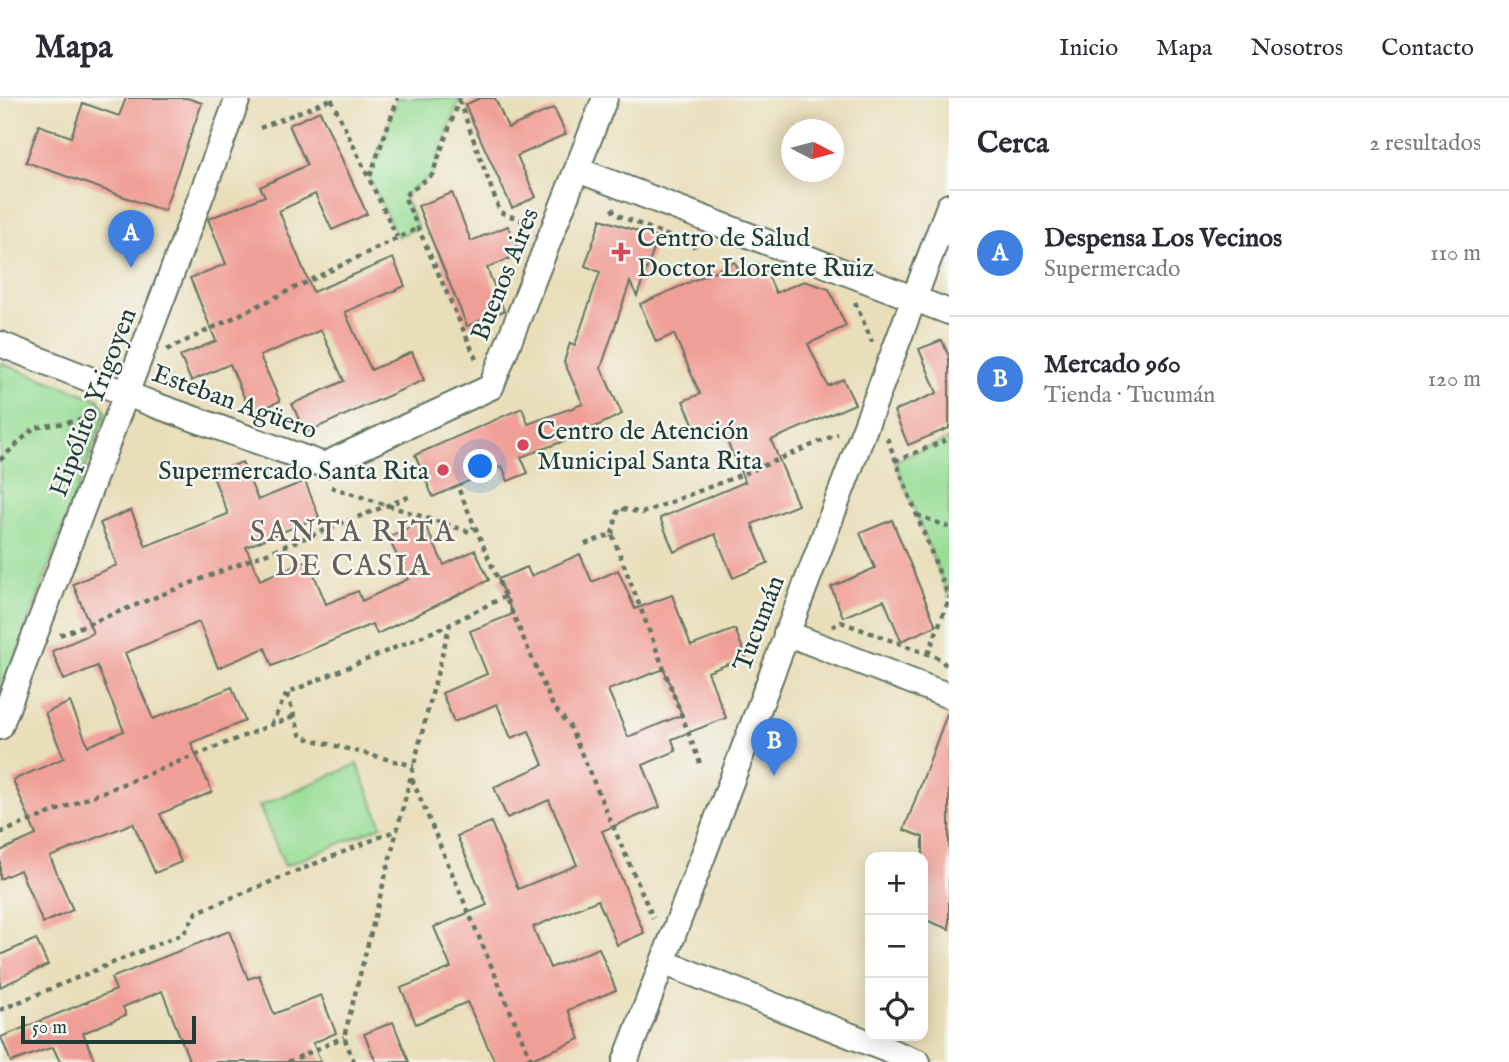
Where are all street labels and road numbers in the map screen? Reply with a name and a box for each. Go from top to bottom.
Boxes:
street label: Buenos Aires [464,203,547,346]
street label: Hipólito Yrigoyen [42,303,145,502]
street label: Esteban Agüero [147,357,322,448]
street label: Tucumán [726,571,793,676]

